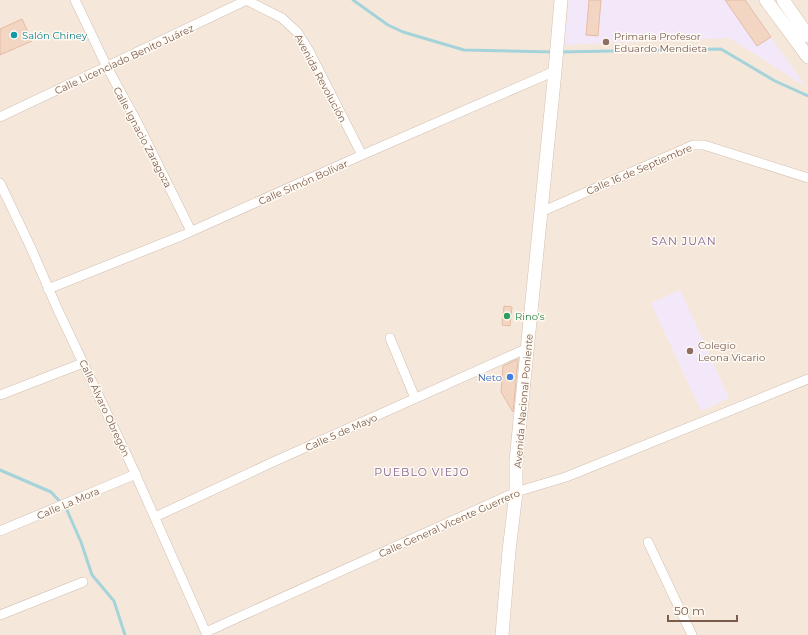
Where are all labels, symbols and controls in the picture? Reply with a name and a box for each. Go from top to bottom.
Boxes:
street label: Calle Licenciado Benito Juárez [53,21,196,97]
place label: Salón Chiney [22,29,88,42]
marker: Salón Chiney [9,30,19,40]
place label: Primaria Profesor Eduardo Mendieta [614,30,707,55]
street label: Avenida Revolución [292,32,349,125]
marker: Primaria Profesor Eduardo Mendieta [601,37,611,47]
street label: Calle Ignacio Zaragoza [110,84,175,190]
street label: Calle 16 de Septiembre [584,141,694,198]
street label: Calle Simón Bolívar [257,157,350,208]
district label: SAN JUAN [651,234,717,248]
place label: Rino's [515,310,545,323]
marker: Rino's [502,311,512,321]
street label: Avenida Nacional Poniente [511,333,536,469]
place label: Colegio Leona Vicario [698,339,765,364]
marker: Colegio Leona Vicario [685,346,695,356]
street label: Calle Álvaro Obregón [76,358,133,459]
place label: Neto [478,371,502,384]
marker: Neto [505,372,515,382]
street label: Calle 5 de Mayo [303,411,379,454]
district label: PUEBLO VIEJO [374,465,470,479]
street label: Calle La Mora [35,484,101,522]
street label: Calle General Vicente Guerrero [377,486,522,561]
scale bar [668,597,737,623]
text: 50 m [674,603,705,618]

